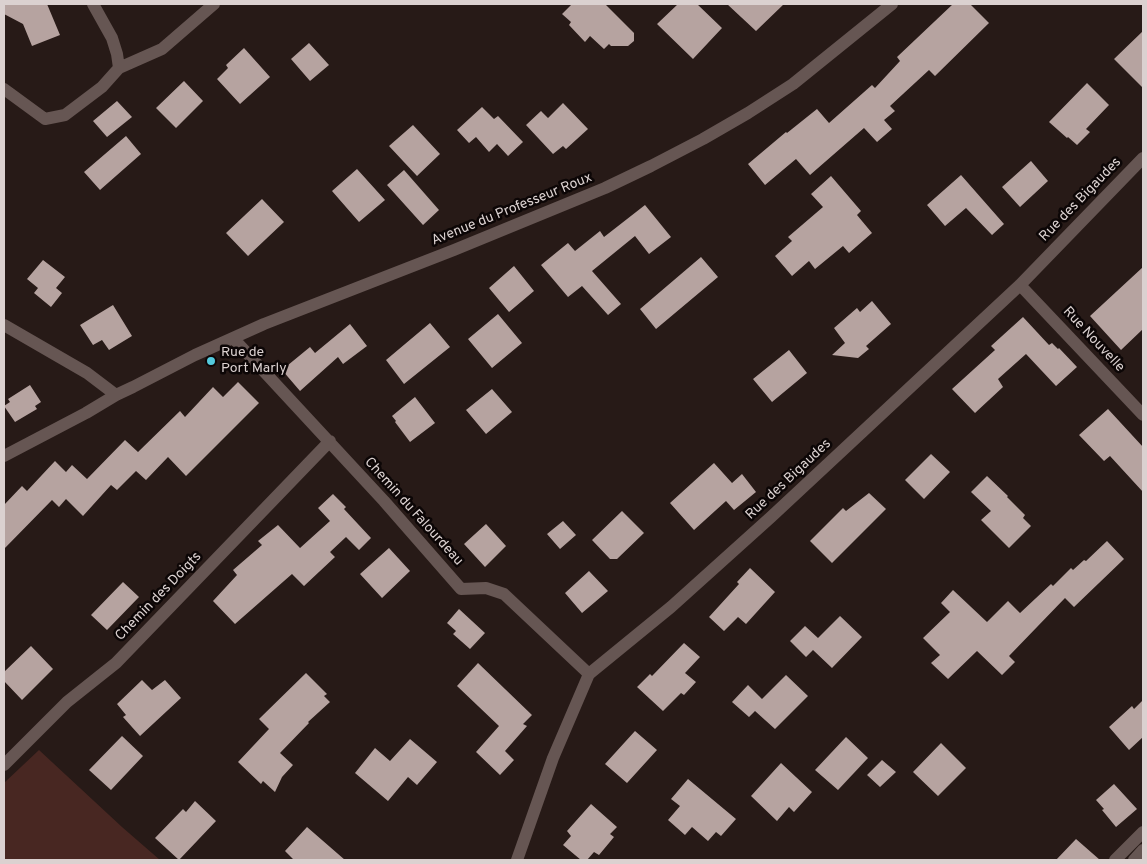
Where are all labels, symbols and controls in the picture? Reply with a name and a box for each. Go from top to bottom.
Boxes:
street label: Rue des Bigaudes [1037,154,1125,246]
street label: Avenue du Professeur Roux [429,170,595,250]
street label: Rue Nouvelle [1059,304,1127,376]
place label: Rue de Port Marly [221,345,287,378]
marker: Rue de Port Marly [205,355,217,367]
street label: Rue des Bigaudes [743,436,835,524]
street label: Chemin du Falourdeau [360,454,466,570]
street label: Chemin des Doigts [112,549,206,645]

